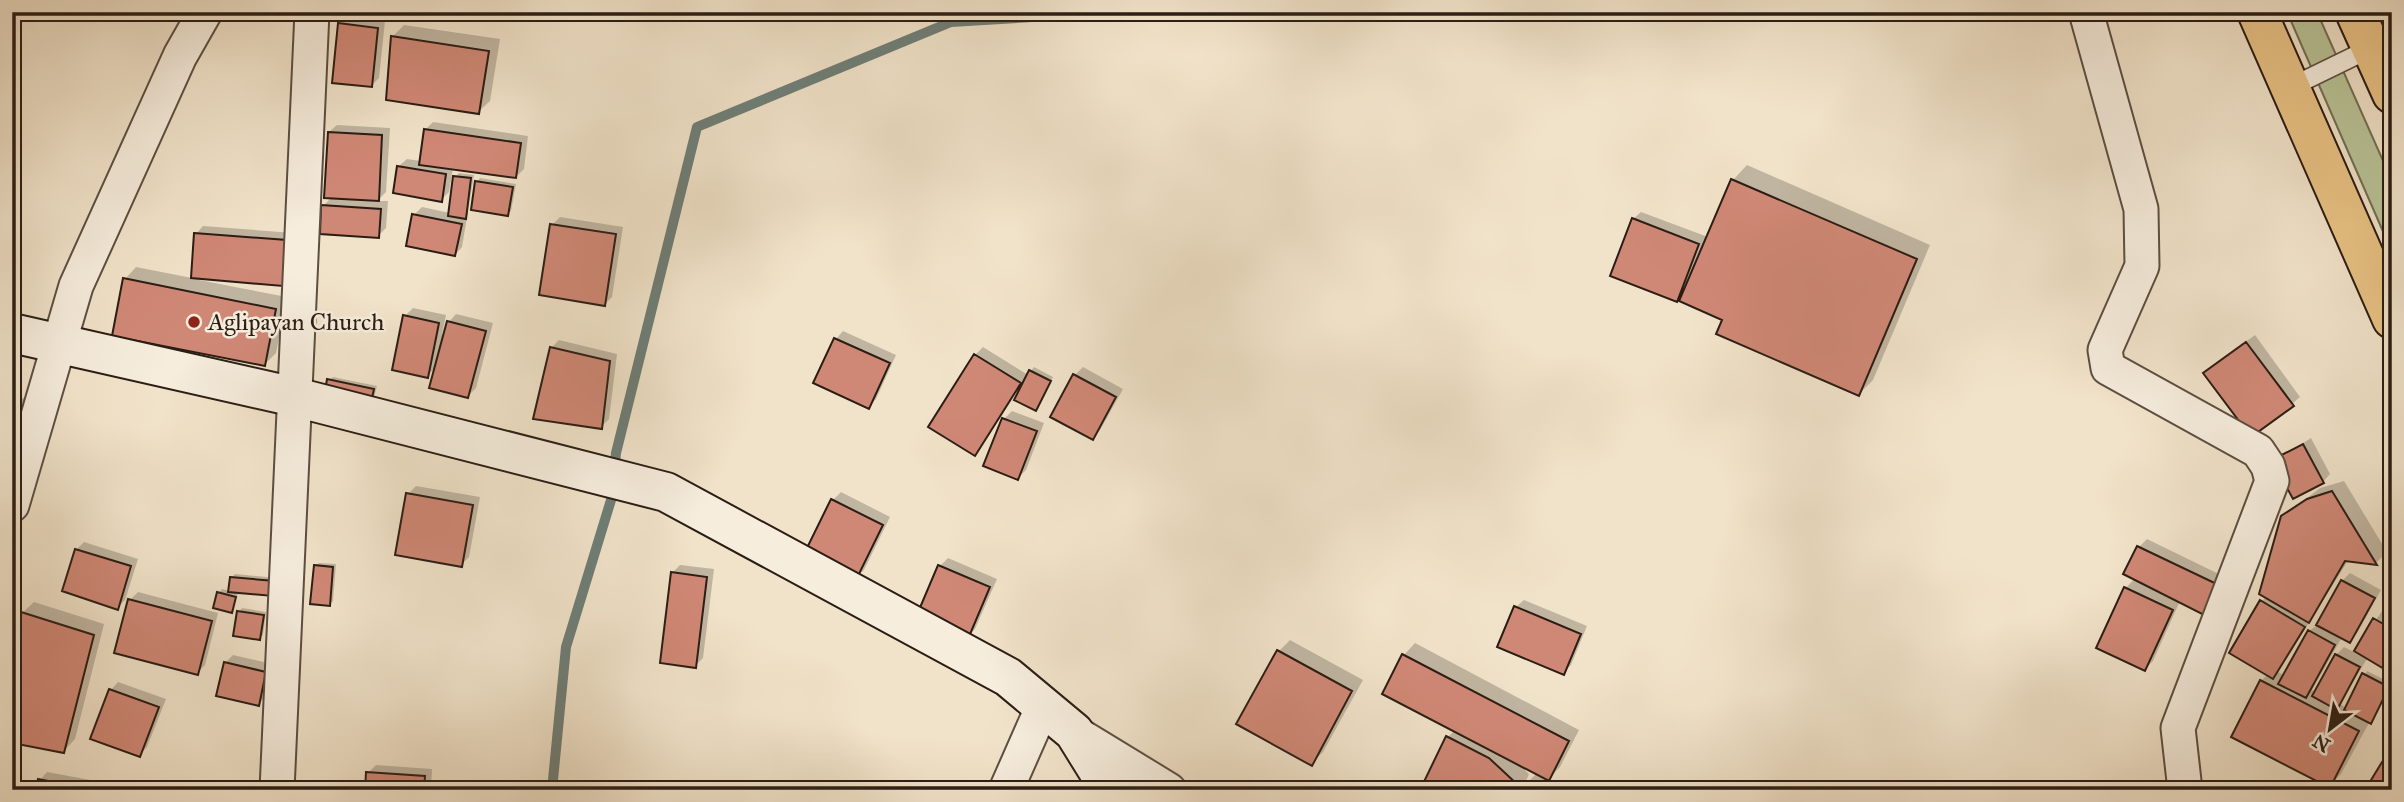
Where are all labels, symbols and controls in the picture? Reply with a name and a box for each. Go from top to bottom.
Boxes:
place label: Aglipayan Church [207,307,384,337]
marker: Aglipayan Church [186,314,202,330]
north arrow [2296,694,2366,764]
text: N [2309,729,2334,757]

